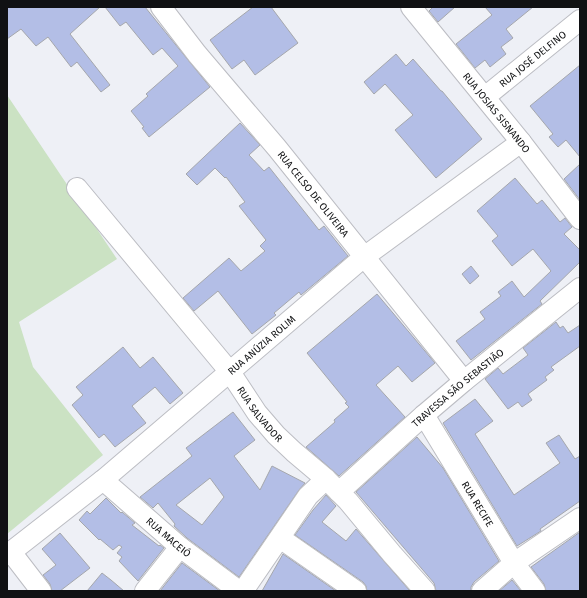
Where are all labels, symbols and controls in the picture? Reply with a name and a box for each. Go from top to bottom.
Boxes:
street label: RUA JOSÉ DELFINO [497,29,569,90]
street label: RUA JOSIAS SISNANDO [460,71,532,156]
street label: RUA CELSO DE OLIVEIRA [275,149,351,240]
street label: RUA ANÚZIA ROLIM [226,313,298,378]
street label: TRAVESSA SÃO SEBASTIÃO [410,347,506,430]
street label: RUA SALVADOR [234,385,284,445]
street label: RUA RECIFE [459,479,496,529]
street label: RUA MACEIÓ [143,515,194,560]

